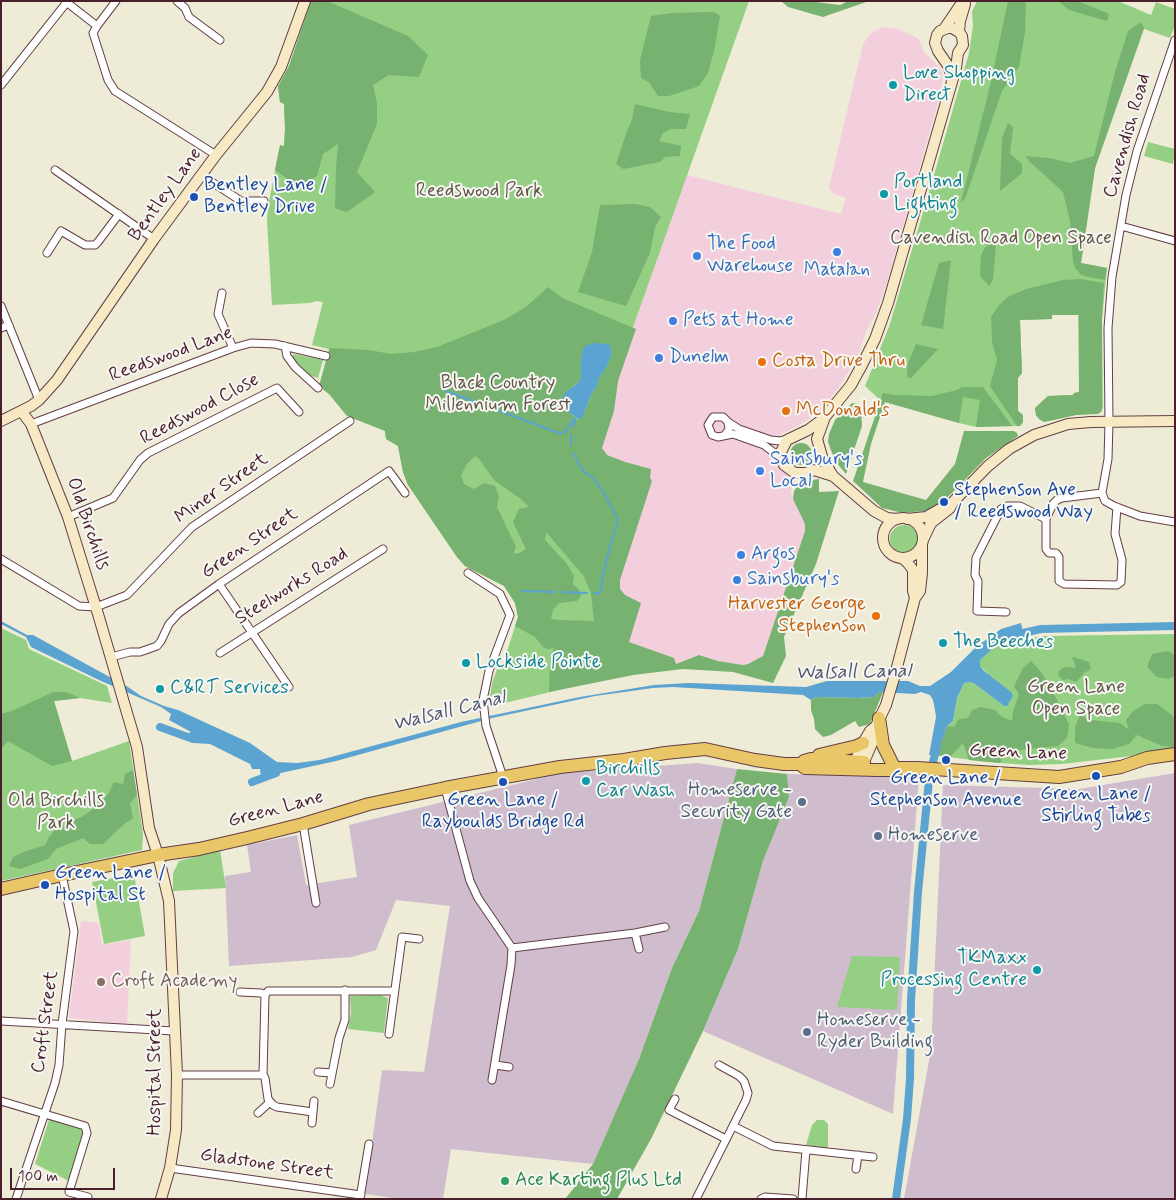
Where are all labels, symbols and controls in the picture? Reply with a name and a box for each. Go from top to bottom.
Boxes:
place label: Love Shopping Direct [903,63,1015,107]
street label: Cavendish Road [1099,71,1157,201]
marker: Love Shopping Direct [887,79,899,91]
street label: Bentley Lane [124,144,208,246]
place label: Portland Lighting [894,172,962,216]
place label: Bentley Lane / Bentley Drive [204,175,328,219]
park label: Reedswood Park [416,181,542,203]
marker: Portland Lighting [878,188,890,200]
marker: Bentley Lane / Bentley Drive [188,191,200,203]
park label: Cavendish Road Open Space [890,228,1112,250]
place label: The Food Warehouse [707,234,793,278]
marker: Matalan [831,246,843,258]
marker: The Food Warehouse [691,250,703,262]
place label: Matalan [804,260,870,282]
place label: Pets at Home [683,310,793,332]
marker: Pets at Home [667,315,679,327]
street label: Reedswood Lane [106,322,236,388]
place label: Dunelm [669,347,729,369]
place label: Costa Drive Thru [772,351,905,373]
marker: Dunelm [653,352,665,364]
marker: Costa Drive Thru [756,356,768,368]
street label: Reedswood Close [137,369,263,451]
park label: Black Country Millennium Forest [425,373,571,417]
place label: McDonald's [796,400,889,422]
marker: McDonald's [780,405,792,417]
street label: Miner Street [171,449,273,529]
place label: Sainsbury's Local [770,449,862,493]
marker: Sainsbury's Local [754,465,766,477]
street label: Old Birchills [61,475,113,573]
place label: Stephenson Ave / Reedswood Way [954,480,1093,524]
marker: Stephenson Ave / Reedswood Way [938,496,950,508]
street label: Green Street [197,503,303,585]
street label: Steelworks Road [231,543,353,631]
place label: Argos [751,544,795,566]
marker: Argos [735,549,747,561]
place label: Sainsbury's [747,569,839,591]
marker: Sainsbury's [731,574,743,586]
place label: Harvester George Stephenson [728,594,866,638]
marker: Harvester George Stephenson [870,610,882,622]
place label: The Beeches [953,632,1053,654]
marker: The Beeches [937,637,949,649]
place label: Lockside Pointe [476,652,601,674]
marker: Lockside Pointe [460,657,472,669]
water label: Walsall Canal [795,660,911,686]
park label: Green Lane Open Space [1027,677,1125,721]
place label: C&RT Services [170,678,289,700]
marker: C&RT Services [154,683,166,695]
water label: Walsall Canal [390,686,508,738]
street label: Green Lane [969,740,1067,766]
marker: Green Lane / Stephenson Avenue [940,754,952,766]
place label: Birchills Car Wash [596,759,675,803]
place label: Green Lane / Stephenson Avenue [870,768,1022,812]
marker: Green Lane / Stirling Tubes [1090,770,1102,782]
marker: Birchills Car Wash [580,775,592,787]
marker: Green Lane / Rayboulds Bridge Rd [497,776,509,788]
place label: Homeserve - Security Gate [681,780,792,824]
place label: Green Lane / Stirling Tubes [1040,784,1152,828]
street label: Green Lane [226,786,326,834]
place label: Green Lane / Rayboulds Bridge Rd [422,790,584,834]
park label: Old Birchills Park [8,791,104,835]
marker: Homeserve - Security Gate [796,796,808,808]
place label: Homeserve [888,825,978,847]
marker: Homeserve [872,830,884,842]
place label: Green Lane / Hospital St [55,863,166,907]
marker: Green Lane / Hospital St [39,879,51,891]
place label: TKMaxx Processing Centre [880,948,1027,992]
marker: TKMaxx Processing Centre [1031,964,1043,976]
street label: Croft Street [28,969,64,1075]
place label: Croft Academy [111,971,237,993]
marker: Croft Academy [95,976,107,988]
street label: Hospital Street [145,1008,167,1136]
place label: Homeserve - Ryder Building [817,1010,933,1054]
marker: Homeserve - Ryder Building [801,1026,813,1038]
street label: Gladstone Street [198,1144,336,1186]
scale bar [12,1158,118,1190]
text: 100 m [18,1167,58,1187]
place label: Ace Karting Plus Ltd [515,1170,682,1192]
marker: Ace Karting Plus Ltd [499,1175,511,1187]

